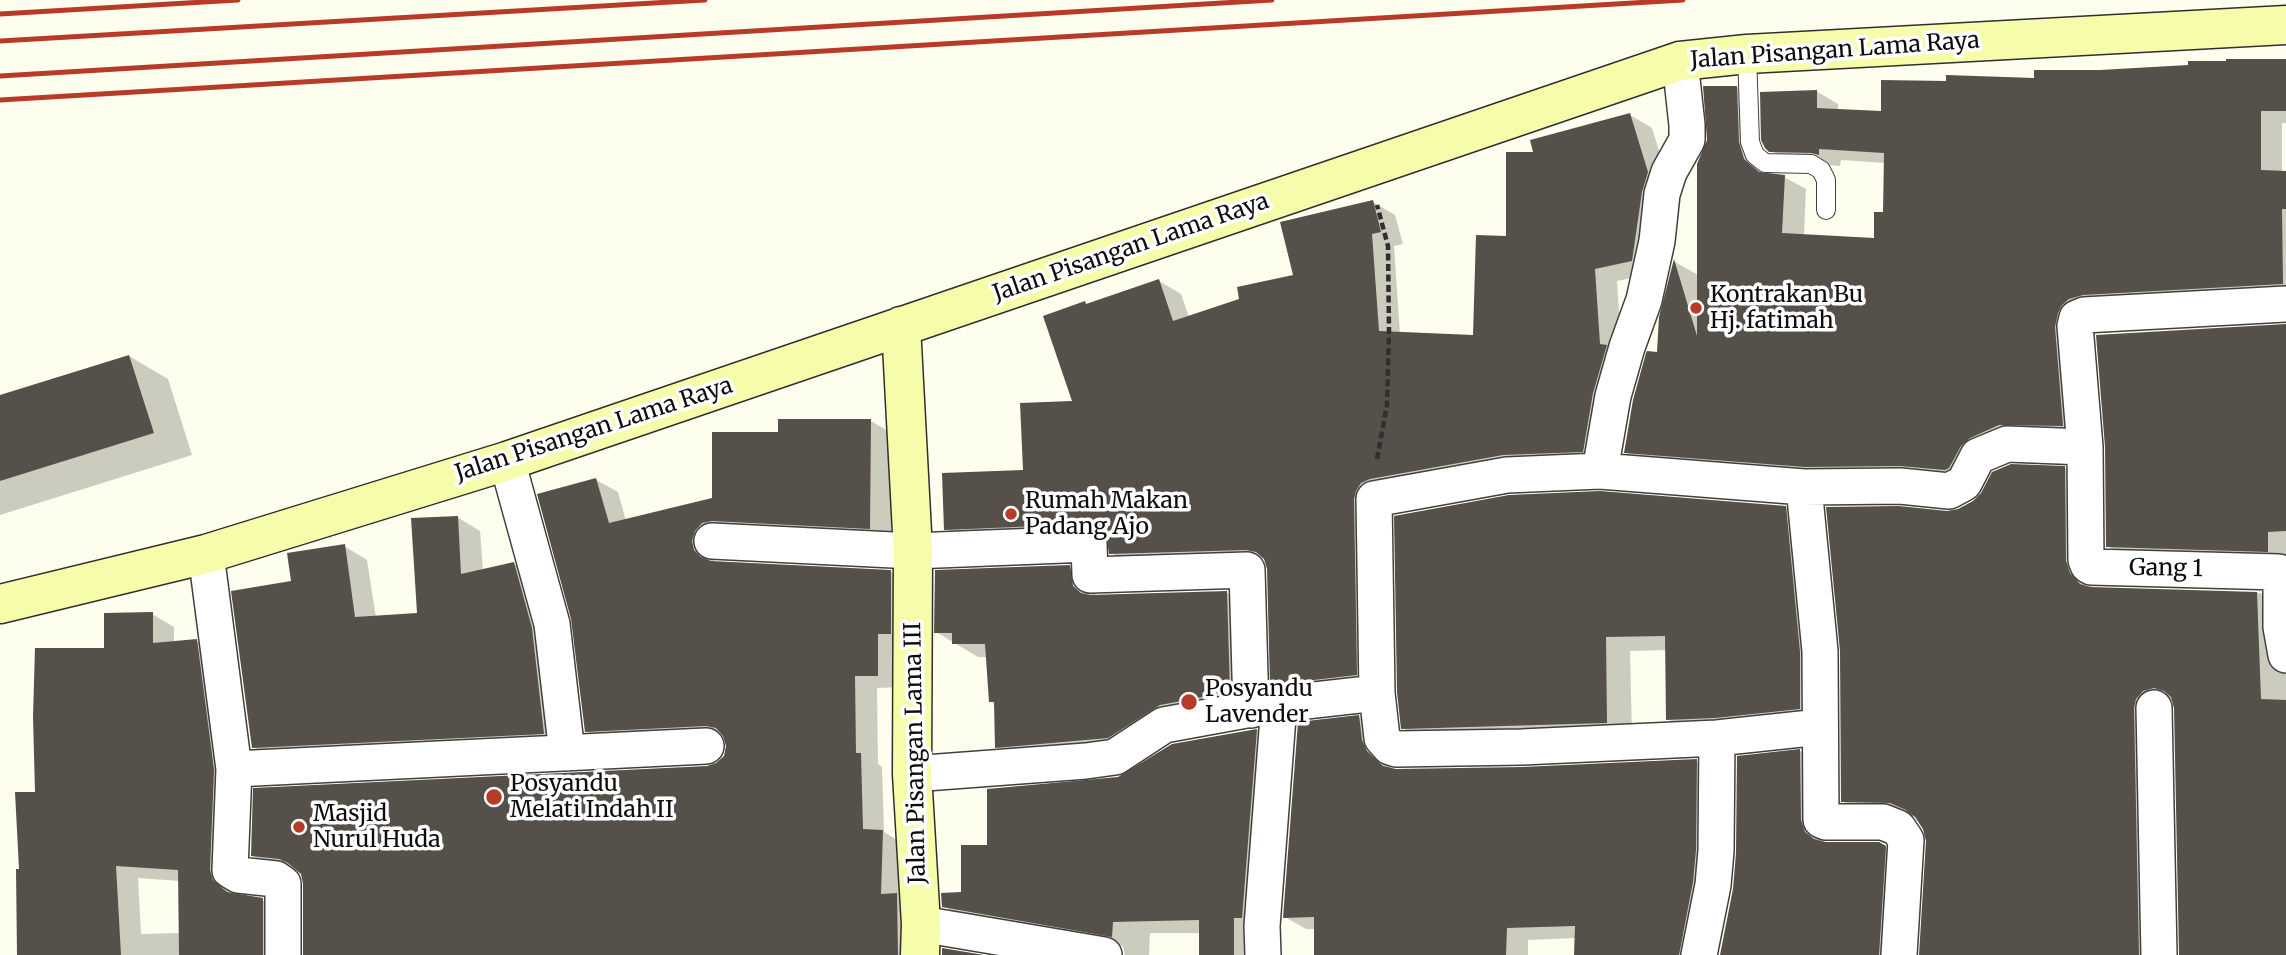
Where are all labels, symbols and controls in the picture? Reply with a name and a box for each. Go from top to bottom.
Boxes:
street label: Jalan Pisangan Lama Raya [1689,27,1981,75]
street label: Jalan Pisangan Lama Raya [989,188,1273,308]
place label: Kontrakan Bu Hj. fatimah [1710,281,1863,335]
marker: Kontrakan Bu Hj. fatimah [1688,300,1704,316]
street label: Jalan Pisangan Lama Raya [452,372,736,488]
place label: Rumah Makan Padang Ajo [1025,487,1188,541]
marker: Rumah Makan Padang Ajo [1003,506,1019,522]
street label: Gang 1 [2129,555,2203,583]
street label: Jalan Pisangan Lama III [900,622,932,884]
place label: Posyandu Lavender [1205,675,1313,729]
marker: Posyandu Lavender [1179,692,1199,712]
place label: Posyandu Melati Indah II [510,770,674,824]
marker: Posyandu Melati Indah II [484,787,504,807]
place label: Masjid Nurul Huda [313,800,441,854]
marker: Masjid Nurul Huda [291,819,307,835]

